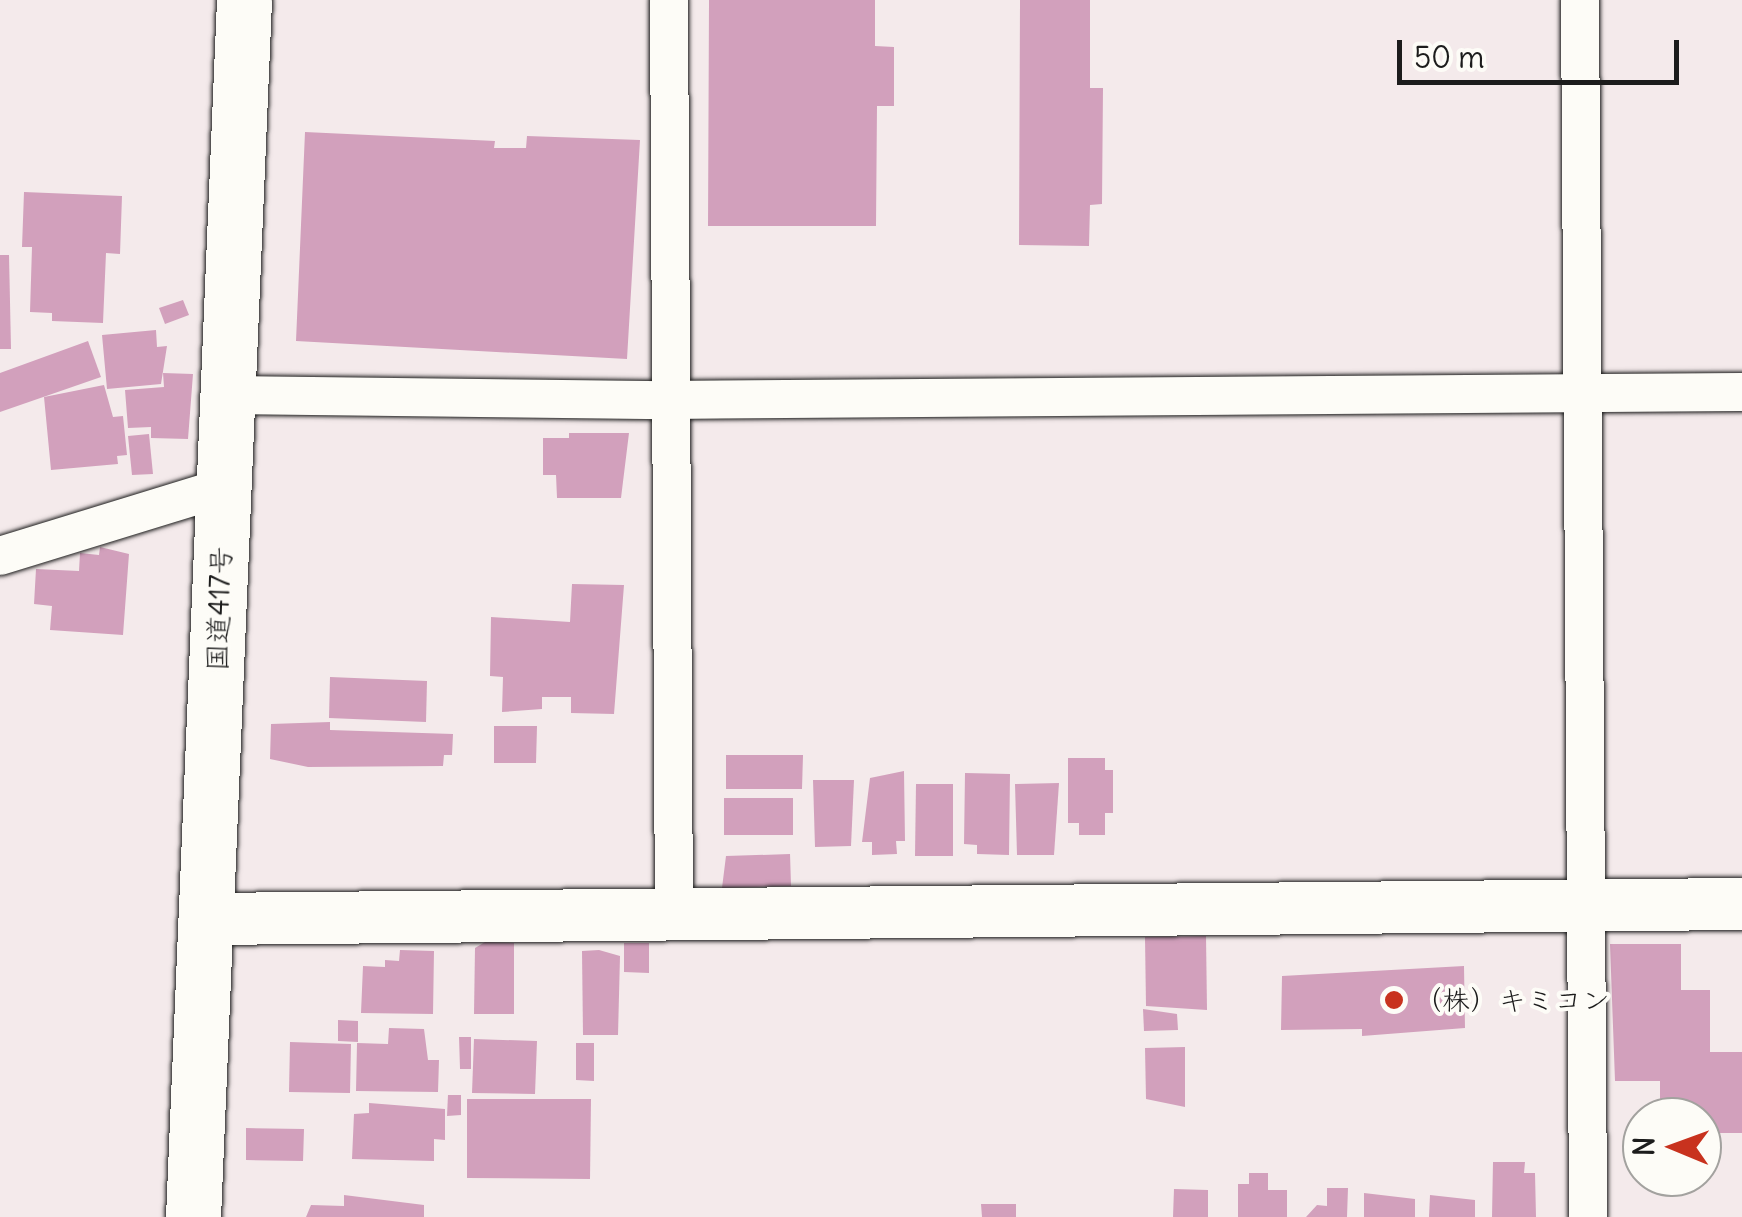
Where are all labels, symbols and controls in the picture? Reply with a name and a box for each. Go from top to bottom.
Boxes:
scale bar [1402,20,1684,82]
text: 50 m [1414,38,1484,76]
street label: 国道417号 [200,546,238,672]
place label: （株）キミコン [1414,983,1610,1017]
marker: （株）キミコン [1383,989,1405,1011]
north arrow [1622,1097,1722,1197]
text: N [1626,1137,1662,1157]

